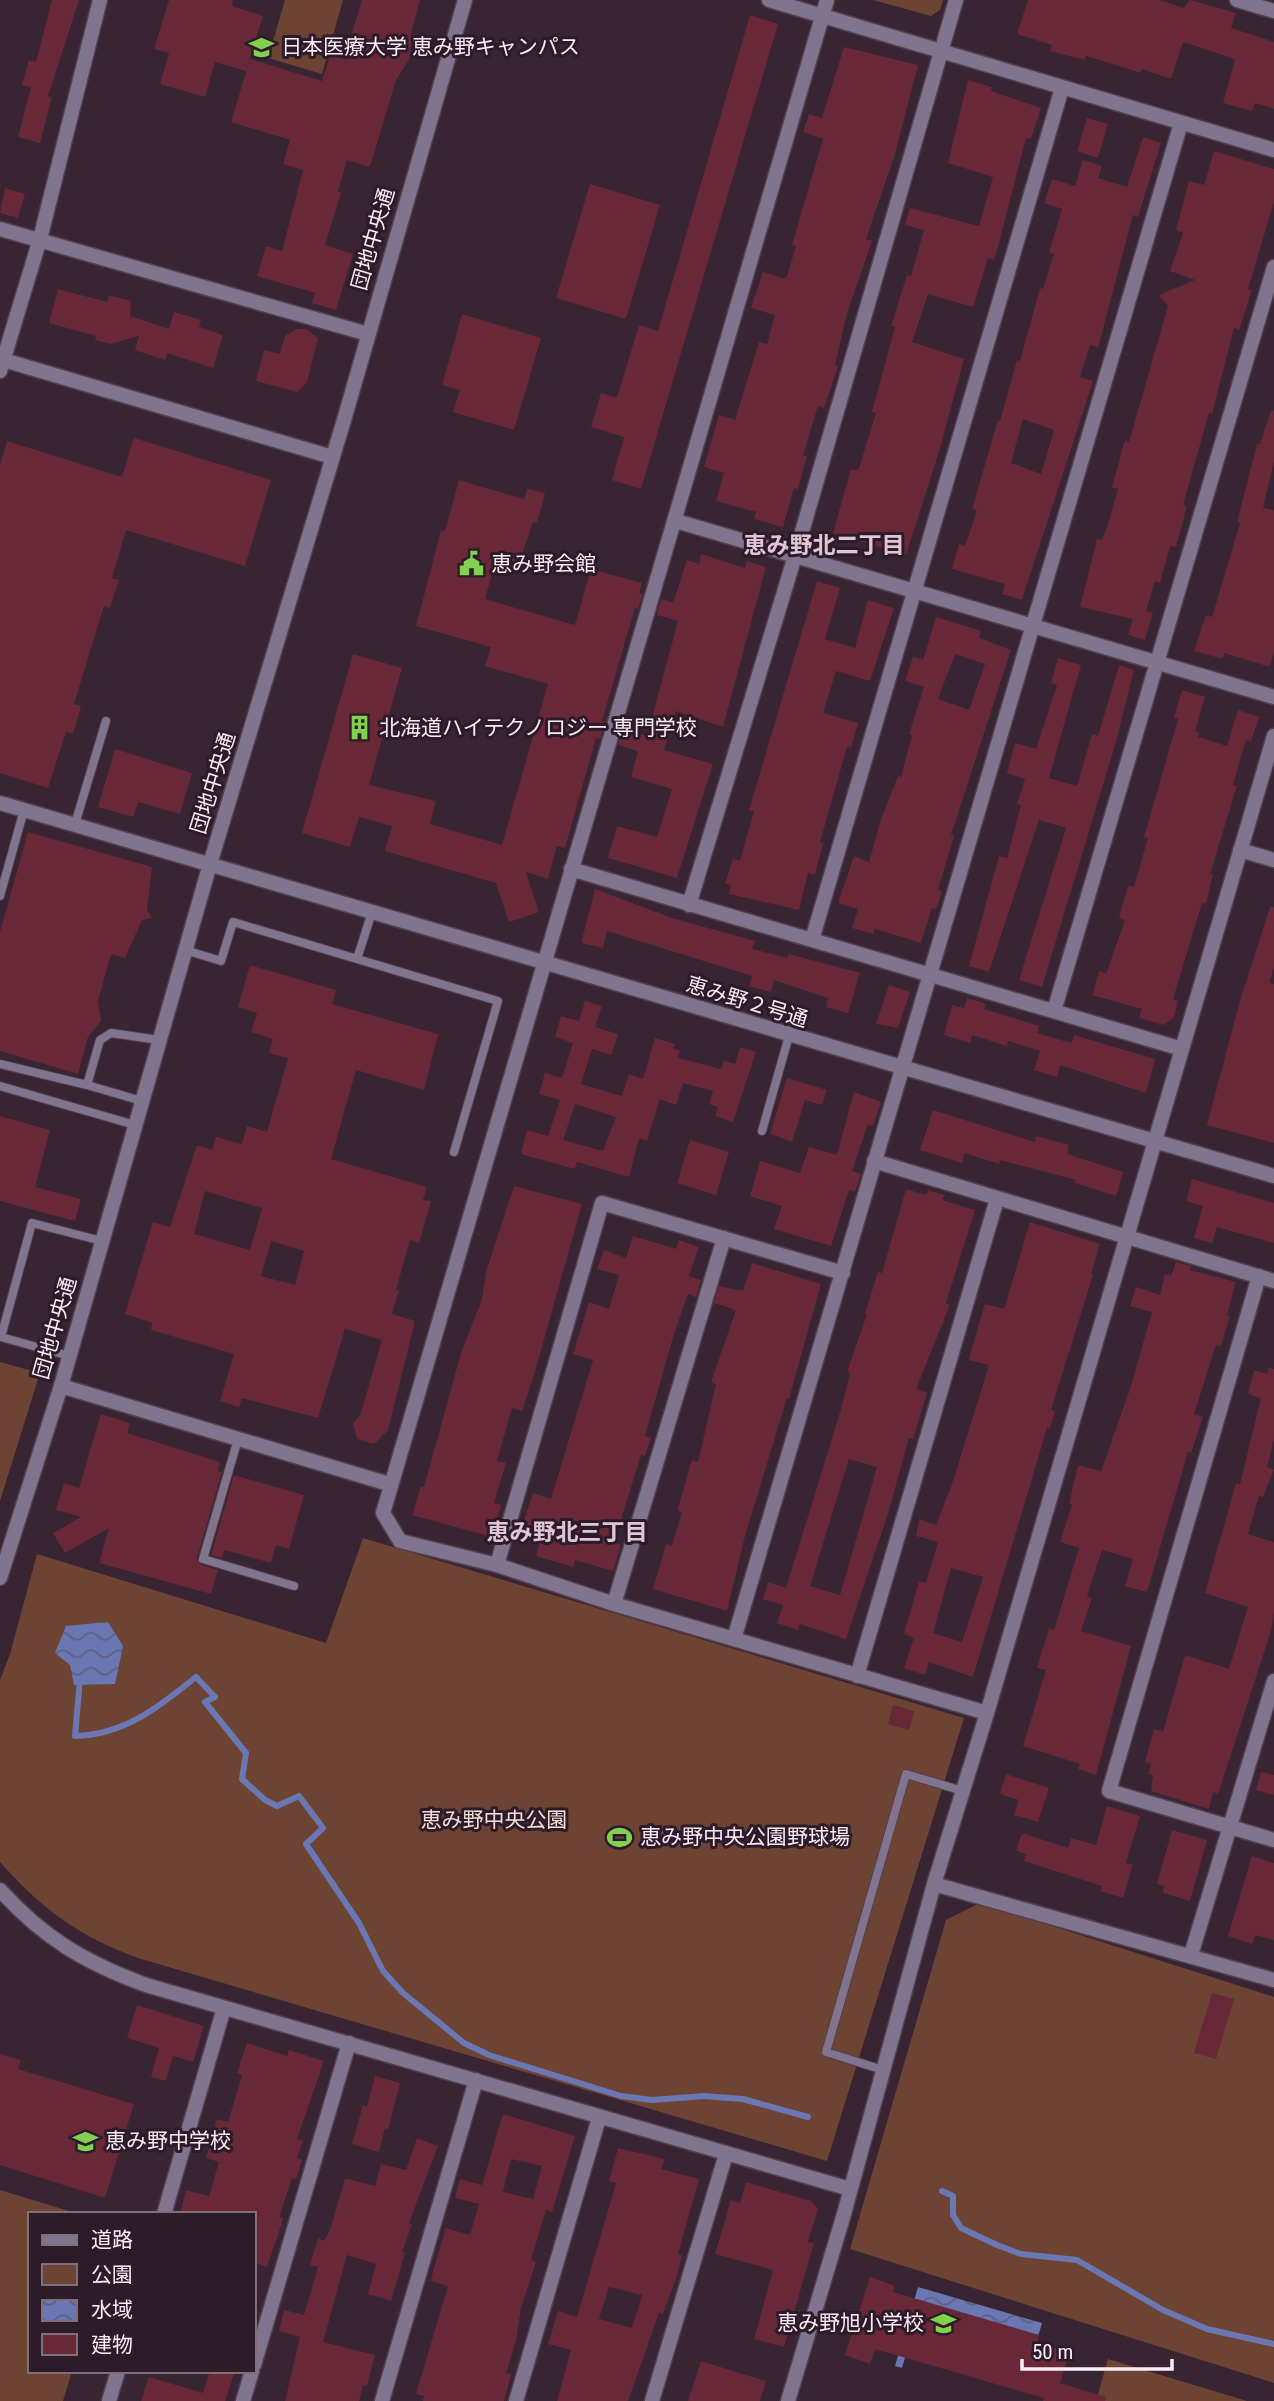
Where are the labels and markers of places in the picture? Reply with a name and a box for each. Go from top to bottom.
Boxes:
school or university icon: 日本医療大学 恵み野キャンパス [247,33,275,61]
place label: 日本医療大学 恵み野キャンパス [281,35,580,59]
public building icon: 恵み野会館 [457,550,485,578]
place label: 恵み野会館 [491,552,596,576]
building icon: 北海道ハイテクノロジー 専門学校 [345,714,373,742]
place label: 北海道ハイテクノロジー 専門学校 [379,716,697,740]
sports icon: 恵み野中央公園野球場 [606,1823,634,1851]
place label: 恵み野中央公園野球場 [640,1825,850,1849]
school or university icon: 恵み野中学校 [71,2127,99,2155]
place label: 恵み野中学校 [105,2129,231,2153]
school or university icon: 恵み野旭小学校 [930,2309,958,2337]
place label: 恵み野旭小学校 [777,2311,924,2335]

